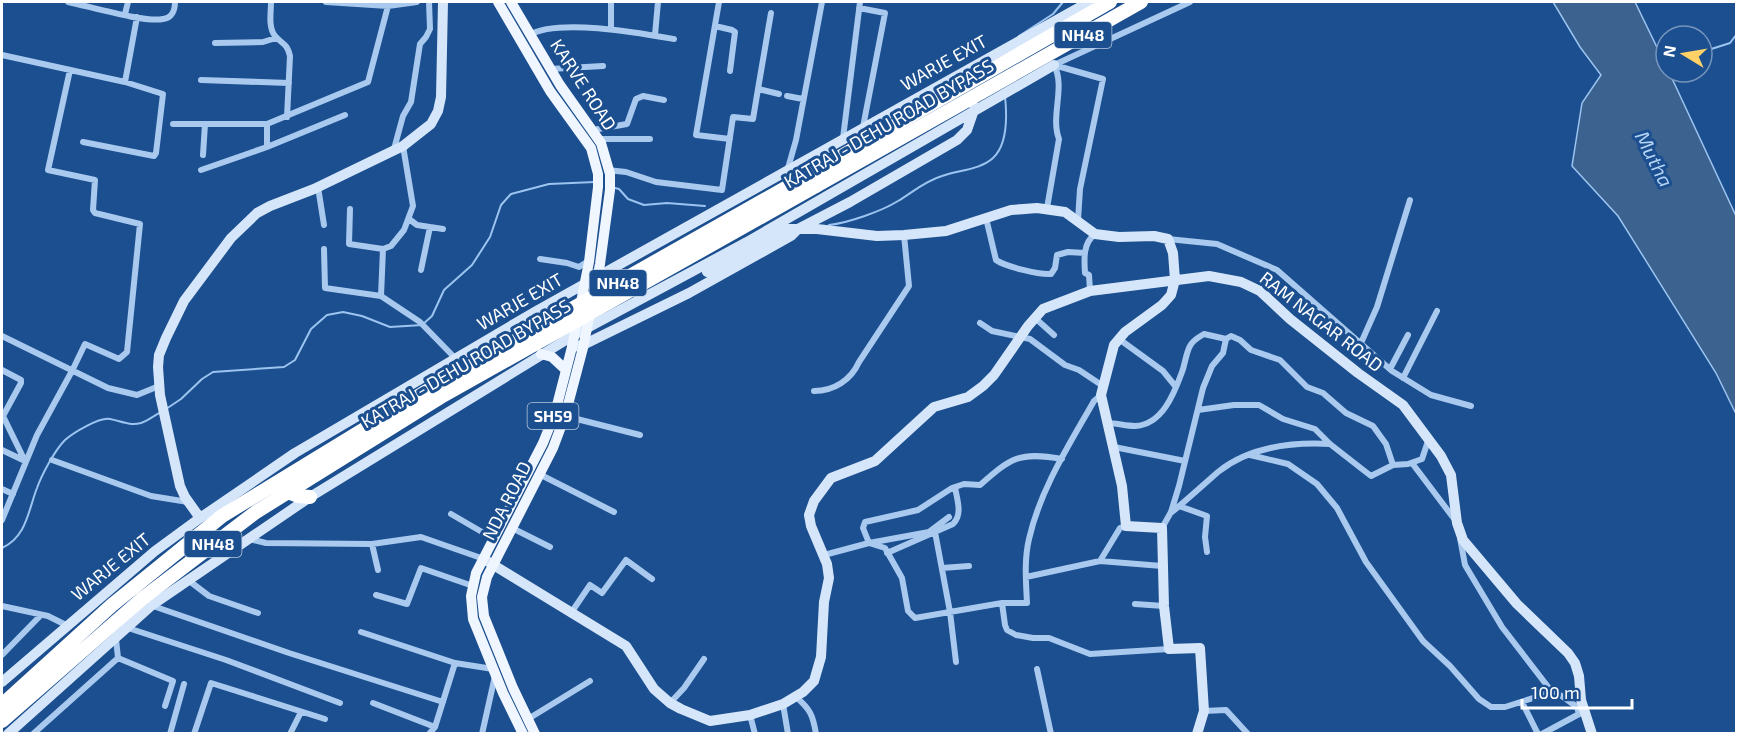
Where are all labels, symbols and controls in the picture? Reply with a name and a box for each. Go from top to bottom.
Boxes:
road number: NH48 [1054,22,1112,48]
north arrow [1654,24,1714,84]
street label: WARJE EXIT [896,29,991,95]
street label: KARVE ROAD [546,35,621,134]
text: N [1658,44,1679,59]
street label: KATRAJ - DEHU ROAD BYPASS [780,54,997,192]
water label: Mutha [1631,127,1679,190]
street label: RAM NAGAR ROAD [1256,266,1387,376]
street label: WARJE EXIT [473,267,567,335]
road number: NH48 [590,270,646,296]
street label: KATRAJ - DEHU ROAD BYPASS [357,294,574,432]
road number: SH59 [528,403,578,429]
street label: NDA ROAD [477,457,535,544]
street label: WARJE EXIT [66,527,155,605]
road number: NH48 [184,531,242,557]
scale bar [1522,672,1632,710]
text: 100 m [1531,681,1580,703]

